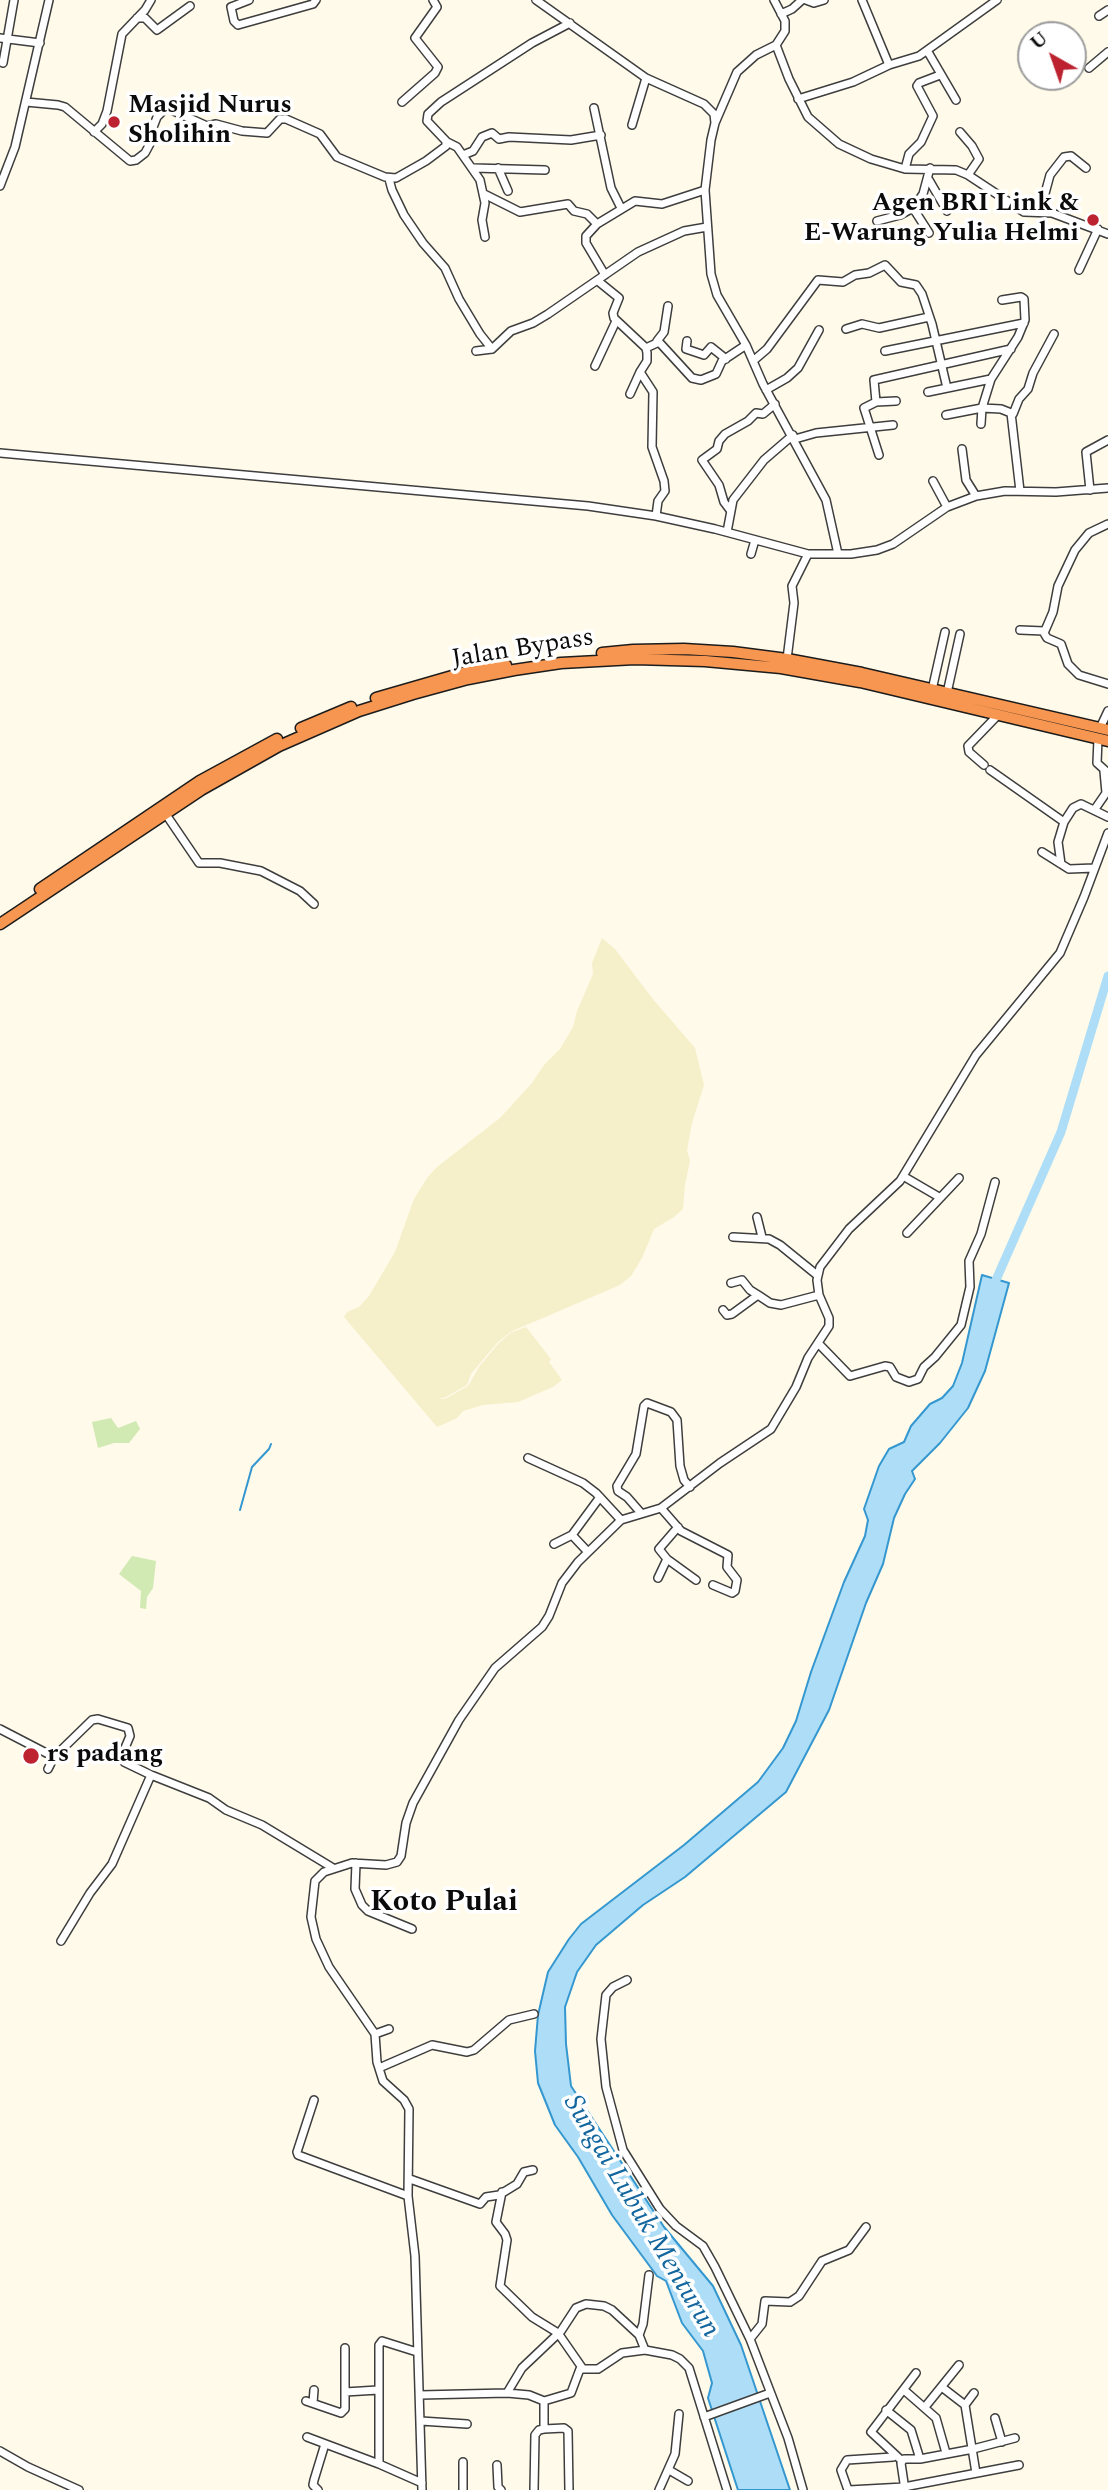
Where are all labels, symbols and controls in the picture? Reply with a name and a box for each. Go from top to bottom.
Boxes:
north arrow [1017,21,1087,91]
text: U [1024,25,1055,57]
place label: Masjid Nurus Sholihin [128,91,292,152]
marker: Masjid Nurus Sholihin [106,114,122,130]
place label: Agen BRI Link & E-Warung Yulia Helmi [804,189,1079,250]
marker: Agen BRI Link & E-Warung Yulia Helmi [1085,212,1101,228]
street label: Jalan Bypass [450,623,596,677]
place label: rs padang [47,1740,163,1772]
marker: rs padang [21,1746,41,1766]
district label: Koto Pulai [370,1886,518,1922]
water label: Sungai Lubuk Menturun [554,2089,726,2345]

